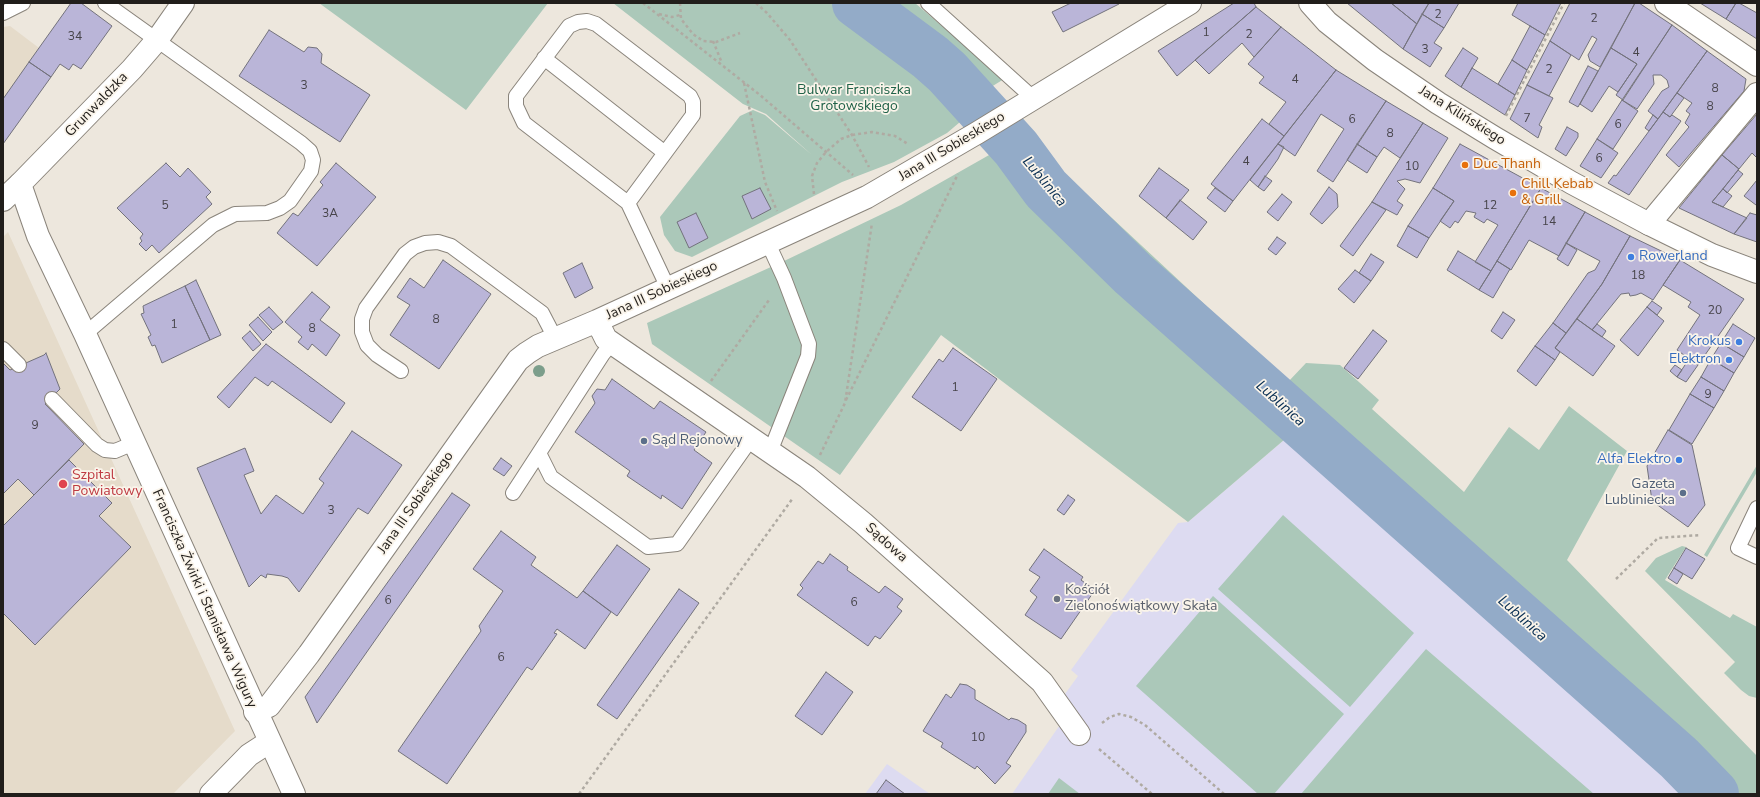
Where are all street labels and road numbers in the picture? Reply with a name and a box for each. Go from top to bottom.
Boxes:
street label: Grunwaldzka [62,69,132,141]
street label: Jana Kilińskiego [1416,83,1508,149]
street label: Jana III Sobieskiego [896,109,1008,185]
street label: Jana III Sobieskiego [604,258,720,324]
street label: Jana III Sobieskiego [374,449,458,557]
street label: Franciszka Żwirki i Stanisława Wigury [148,487,260,711]
street label: Sądowa [861,520,911,566]

